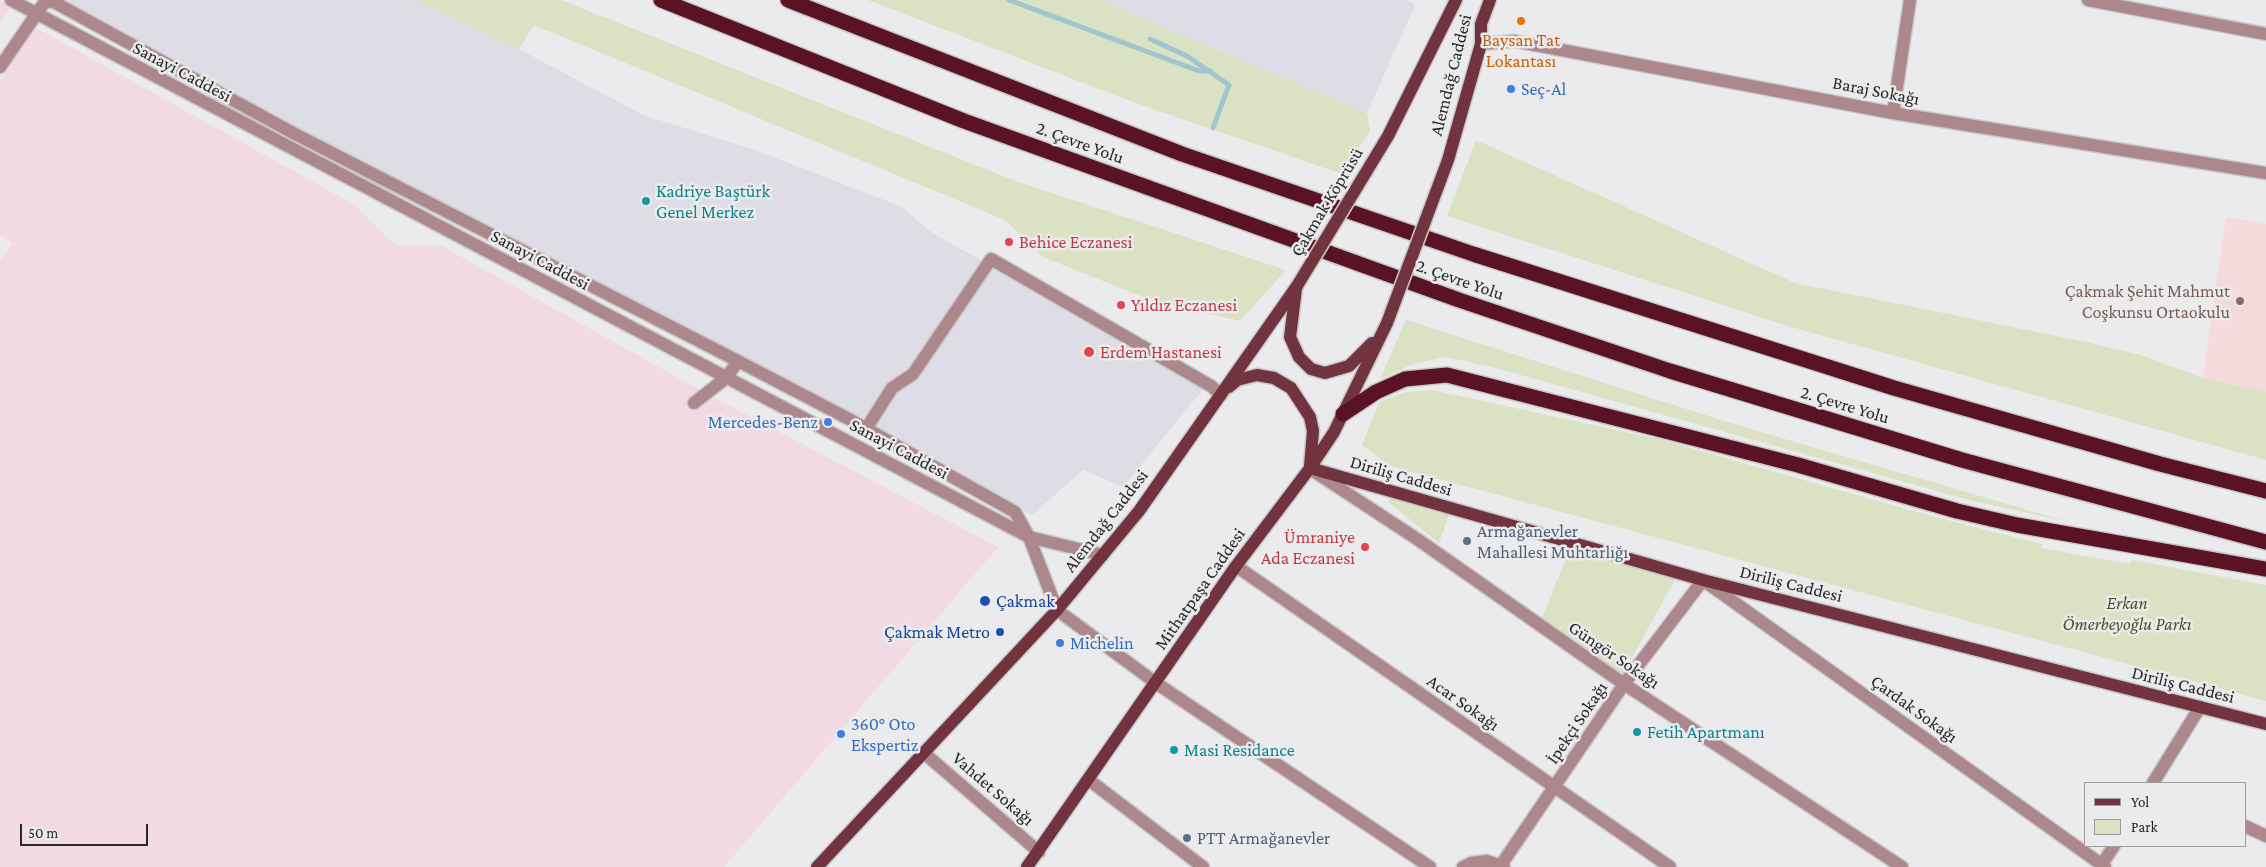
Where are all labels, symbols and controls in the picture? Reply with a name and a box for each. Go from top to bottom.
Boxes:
street label: Alemdağ Caddesi [1425,12,1477,138]
marker: Baysan Tat Lokantası [1515,15,1527,27]
place label: Baysan Tat Lokantası [1482,29,1560,72]
street label: Sanayi Caddesi [129,37,235,107]
street label: Baraj Sokağı [1831,72,1921,110]
place label: Seç-Al [1521,78,1566,100]
marker: Seç-Al [1505,83,1517,95]
street label: 2. Çevre Yolu [1033,117,1127,169]
street label: Çakmak Köprüsü [1286,144,1368,260]
place label: Kadriye Baştürk Genel Merkez [656,180,770,222]
marker: Kadriye Baştürk Genel Merkez [640,195,652,207]
street label: Sanayi Caddesi [487,225,593,295]
place label: Behice Eczanesi [1019,231,1132,253]
marker: Behice Eczanesi [1003,236,1015,248]
street label: 2. Çevre Yolu [1413,255,1507,305]
place label: Çakmak Şehit Mahmut Coşkunsu Ortaokulu [2065,280,2230,322]
place label: Yıldız Eczanesi [1131,294,1237,316]
marker: Çakmak Şehit Mahmut Coşkunsu Ortaokulu [2234,295,2246,307]
marker: Yıldız Eczanesi [1115,299,1127,311]
place label: Erdem Hastanesi [1100,341,1222,363]
marker: Erdem Hastanesi [1082,345,1096,359]
street label: 2. Çevre Yolu [1798,381,1892,429]
place label: Mercedes-Benz [708,411,818,433]
street label: Sanayi Caddesi [846,414,952,484]
marker: Mercedes-Benz [822,416,834,428]
street label: Diriliş Caddesi [1347,451,1455,501]
street label: Alemdağ Caddesi [1059,465,1153,577]
place label: Armağanevler Mahallesi Muhtarlığı [1477,520,1628,562]
street label: Mithatpaşa Caddesi [1150,524,1250,654]
place label: Ümraniye Ada Eczanesi [1261,526,1355,568]
marker: Armağanevler Mahallesi Muhtarlığı [1461,535,1473,547]
marker: Ümraniye Ada Eczanesi [1359,541,1371,553]
street label: Diriliş Caddesi [1737,561,1845,607]
place label: Çakmak [996,590,1055,612]
park label: Erkan Ömerbeyoğlu Parkı [2062,592,2192,634]
marker: Çakmak [978,594,992,608]
street label: Güngör Sokağı [1564,617,1664,693]
place label: Çakmak Metro [884,621,990,643]
marker: Çakmak Metro [994,626,1006,638]
place label: Michelin [1070,632,1134,654]
marker: Michelin [1054,637,1066,649]
street label: Diriliş Caddesi [2129,662,2237,708]
street label: Acar Sokağı [1423,670,1503,736]
street label: Çardak Sokağı [1866,670,1962,748]
street label: İpekçi Sokağı [1542,678,1612,768]
place label: 360° Oto Ekspertiz [851,713,918,756]
place label: Fetih Apartmanı [1647,721,1765,743]
marker: Fetih Apartmanı [1631,726,1643,738]
marker: 360° Oto Ekspertiz [835,728,847,740]
place label: Masi Residance [1184,739,1295,761]
marker: Masi Residance [1168,744,1180,756]
street label: Vahdet Sokağı [948,747,1038,831]
legend [2084,782,2246,847]
text: Yol [2131,794,2149,810]
scale bar [22,814,150,846]
text: Park [2131,819,2158,835]
text: 50 m [28,825,58,841]
place label: PTT Armağanevler [1197,827,1330,849]
marker: PTT Armağanevler [1181,832,1193,844]

